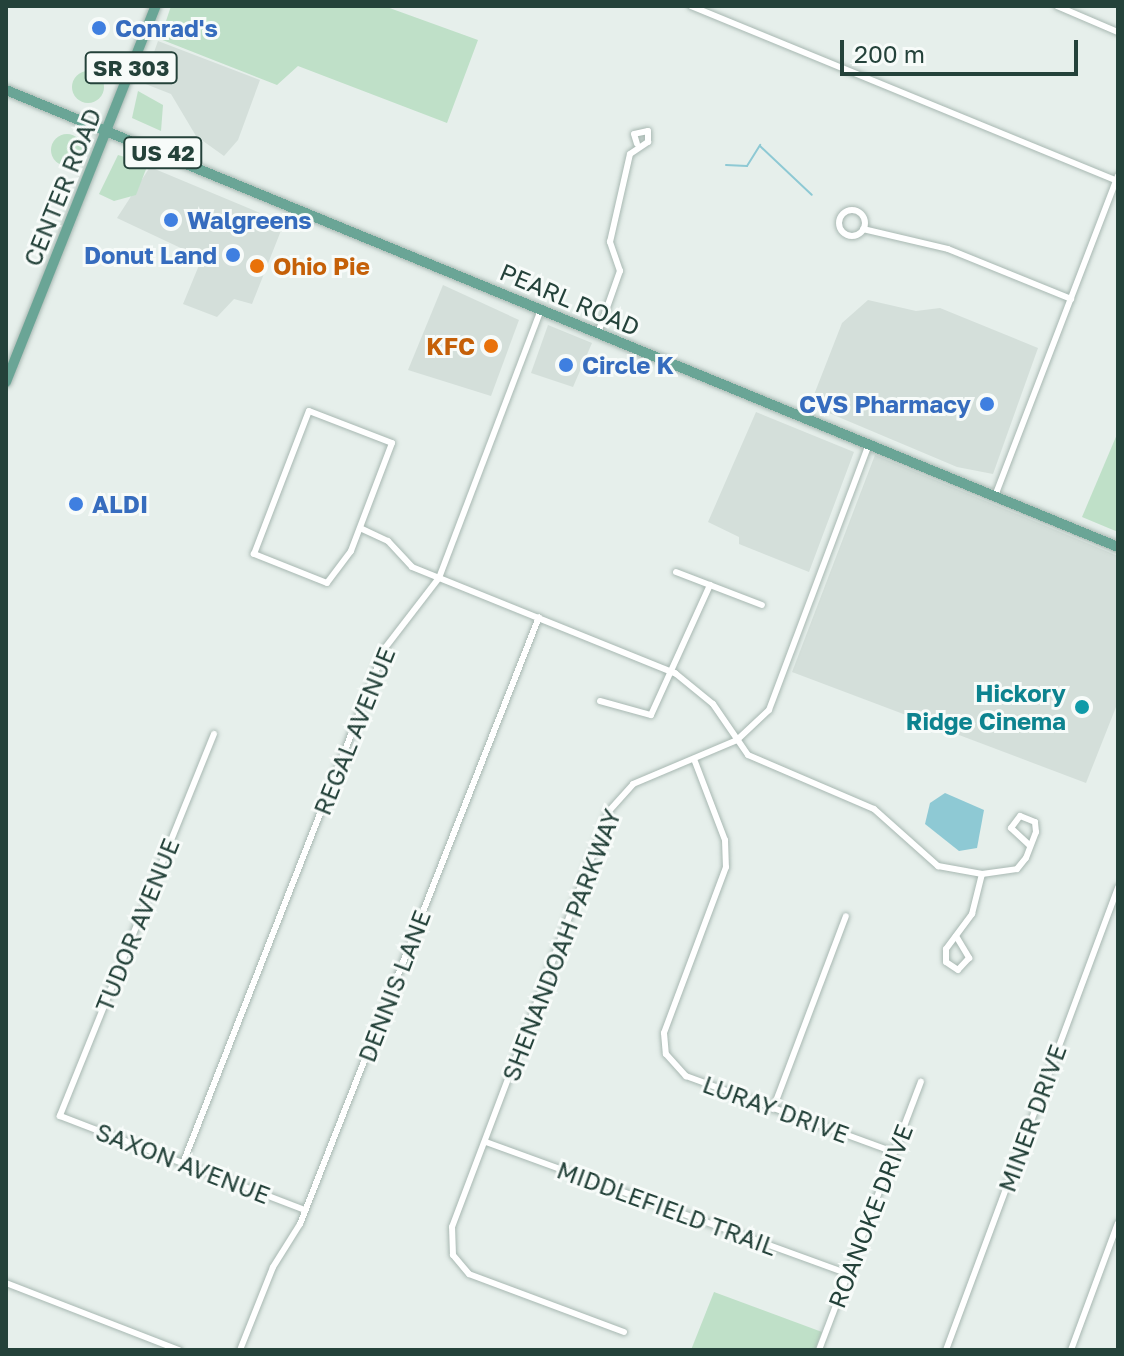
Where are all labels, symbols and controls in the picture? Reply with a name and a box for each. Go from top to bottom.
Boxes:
place label: Conrad's [115,14,218,42]
marker: Conrad's [90,19,108,37]
scale bar [844,24,1082,74]
text: 200 m [854,39,925,68]
road number: SR 303 [83,50,179,86]
street label: CENTER ROAD [17,104,107,270]
road number: US 42 [123,135,203,171]
place label: Walgreens [187,206,312,234]
marker: Walgreens [162,211,180,229]
place label: Donut Land [84,241,217,269]
marker: Donut Land [224,246,242,264]
place label: Ohio Pie [273,252,370,280]
marker: Ohio Pie [248,257,266,275]
street label: PEARL ROAD [496,257,644,341]
place label: KFC [426,332,475,360]
marker: KFC [482,337,500,355]
place label: Circle K [582,351,674,379]
marker: Circle K [557,356,575,374]
place label: CVS Pharmacy [799,390,971,418]
marker: CVS Pharmacy [978,395,996,413]
place label: ALDI [92,490,148,518]
marker: ALDI [67,495,85,513]
street label: REGAL AVENUE [307,643,401,819]
place label: Hickory Ridge Cinema [906,679,1066,735]
marker: Hickory Ridge Cinema [1073,698,1091,716]
street label: SHENANDOAH PARKWAY [496,805,626,1085]
street label: TUDOR AVENUE [89,834,185,1016]
street label: DENNIS LANE [352,906,436,1066]
street label: MINER DRIVE [992,1040,1072,1196]
street label: LURAY DRIVE [699,1069,853,1149]
street label: SAXON AVENUE [92,1117,274,1209]
street label: ROANOKE DRIVE [822,1120,918,1312]
street label: MIDDLEFIELD TRAIL [553,1155,781,1261]

